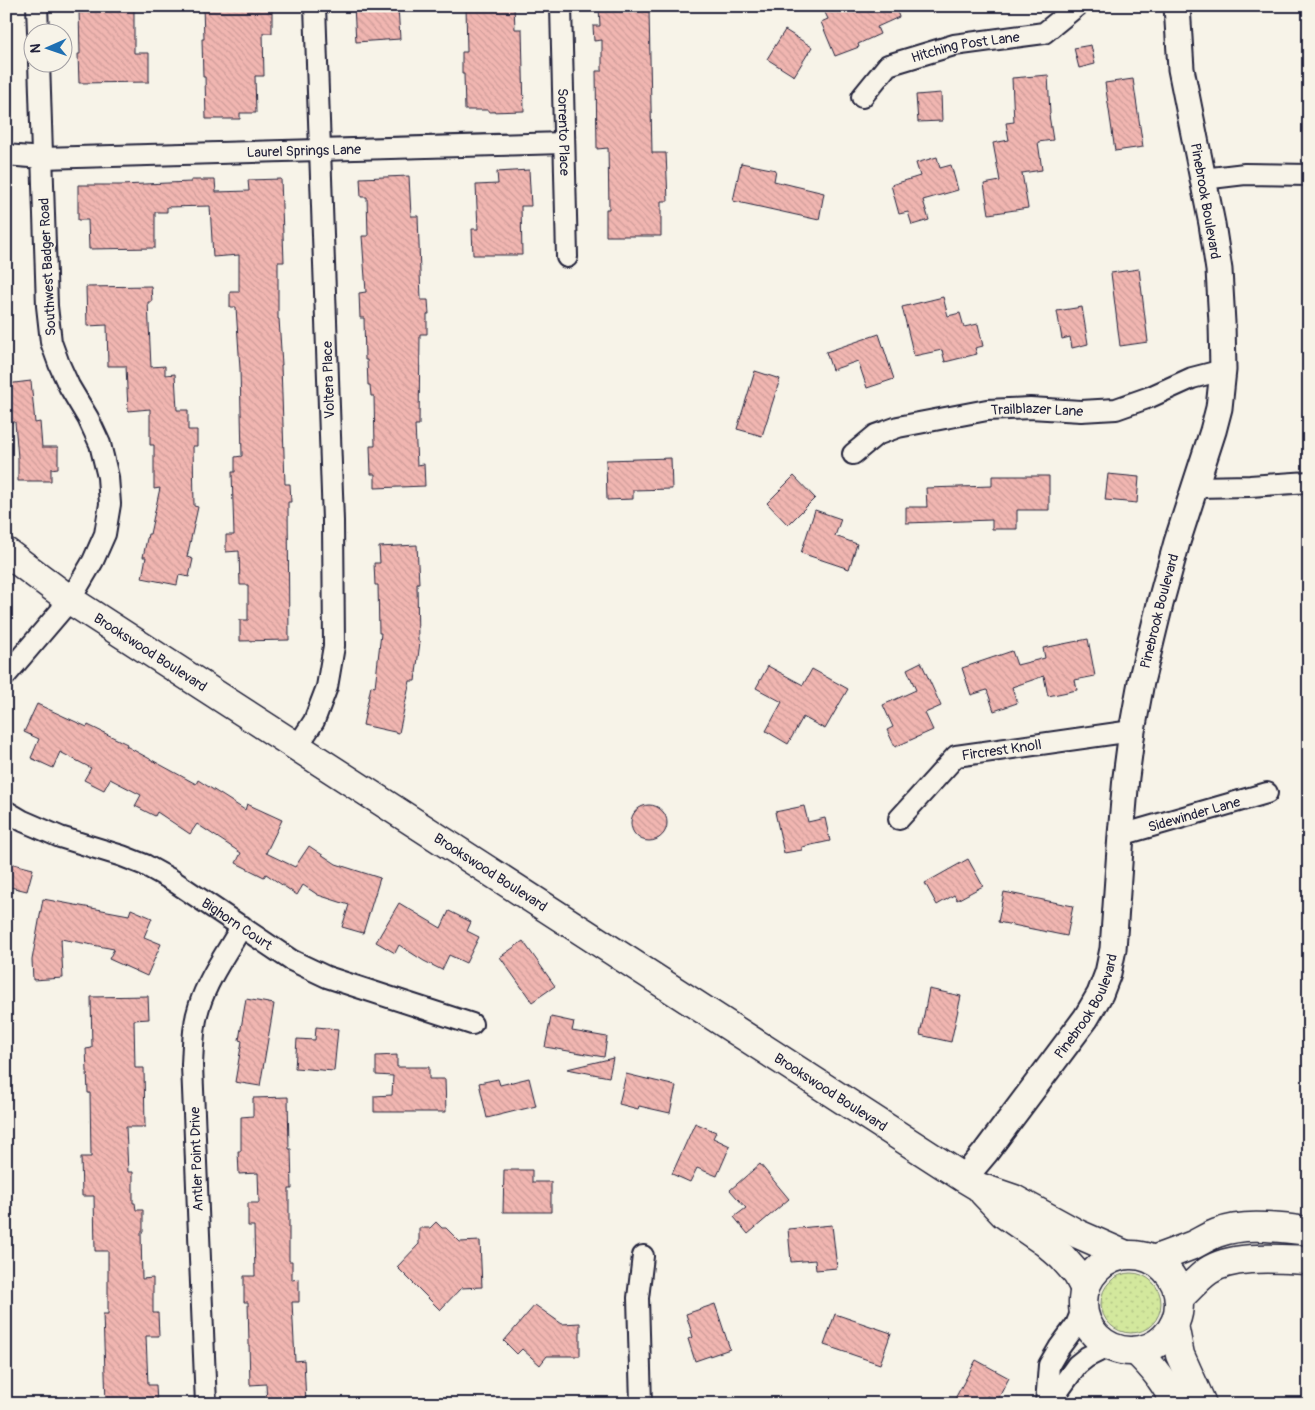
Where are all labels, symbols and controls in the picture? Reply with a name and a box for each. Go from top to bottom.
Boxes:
north arrow [22,22,72,72]
street label: Hitching Post Lane [909,28,1021,66]
text: N [27,43,44,53]
street label: Sorrento Place [554,88,573,176]
street label: Laurel Springs Lane [246,141,361,161]
street label: Pinebrook Boulevard [1187,142,1224,261]
street label: Southwest Badger Road [35,197,60,337]
street label: Voltera Place [319,341,338,419]
street label: Trailblazer Lane [990,400,1084,420]
street label: Pinebrook Boulevard [1137,552,1182,670]
street label: Brookswood Boulevard [91,610,210,695]
street label: Fircrest Knoll [961,736,1043,764]
street label: Sidewinder Lane [1146,793,1242,836]
street label: Brookswood Boulevard [431,830,550,915]
street label: Bighorn Court [198,894,276,954]
street label: Pinebrook Boulevard [1051,952,1121,1062]
street label: Brookswood Boulevard [771,1049,890,1135]
street label: Antler Point Drive [186,1106,207,1212]

